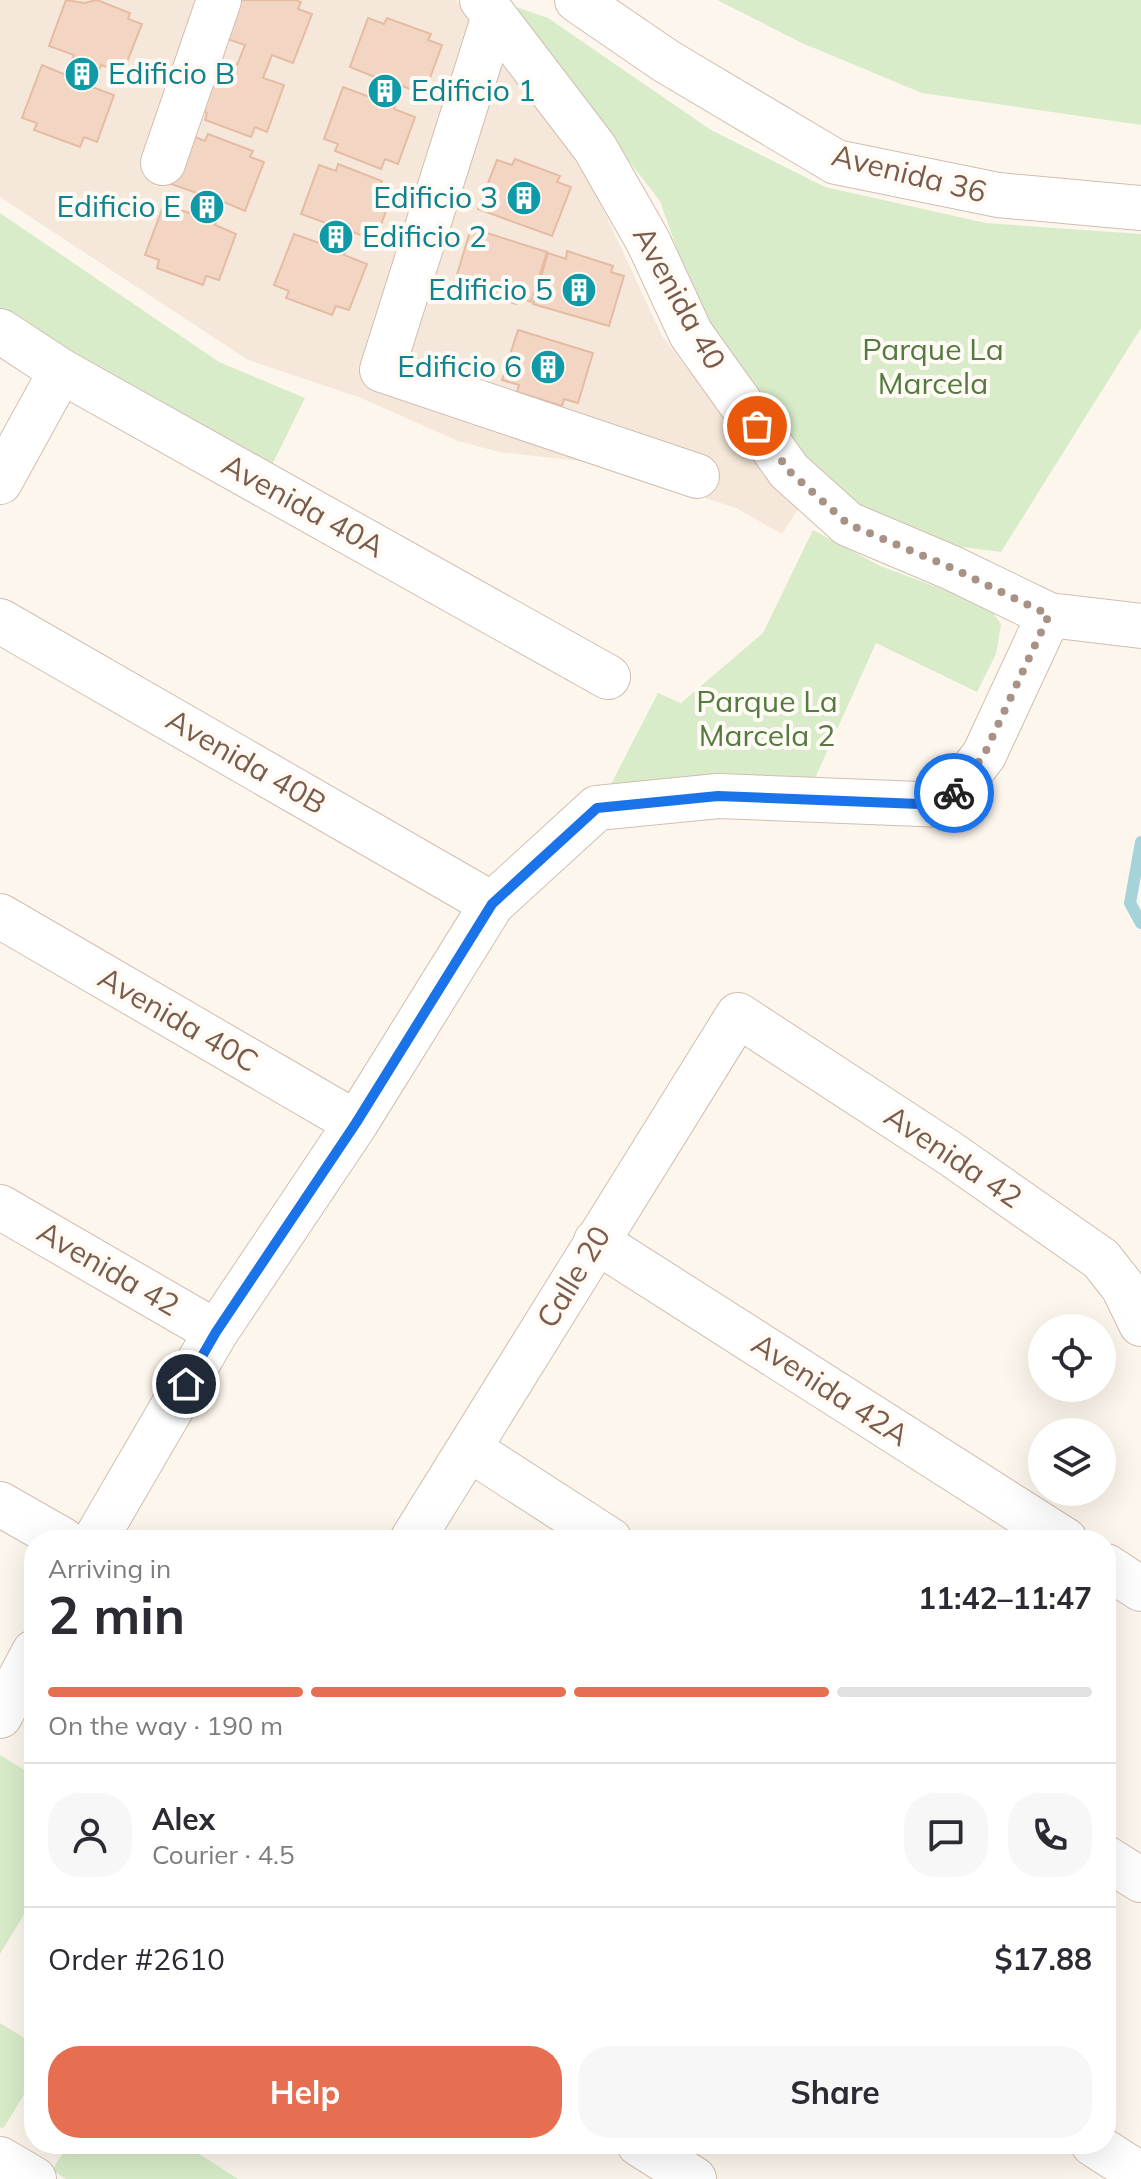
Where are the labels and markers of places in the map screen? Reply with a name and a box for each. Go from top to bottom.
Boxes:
place label: Edificio B [108,54,235,92]
building icon: Edificio B [63,55,101,93]
place label: Edificio 1 [411,71,536,109]
building icon: Edificio 1 [366,72,404,110]
place label: Edificio 3 [373,178,498,216]
building icon: Edificio 3 [505,179,543,217]
place label: Edificio E [57,187,181,225]
building icon: Edificio E [188,188,226,226]
place label: Edificio 2 [362,217,487,255]
building icon: Edificio 2 [317,218,355,256]
place label: Edificio 5 [428,270,553,308]
building icon: Edificio 5 [560,271,598,309]
place label: Edificio 6 [397,347,522,385]
building icon: Edificio 6 [529,348,567,386]
pin [723,392,791,460]
pin [152,1350,220,1418]

